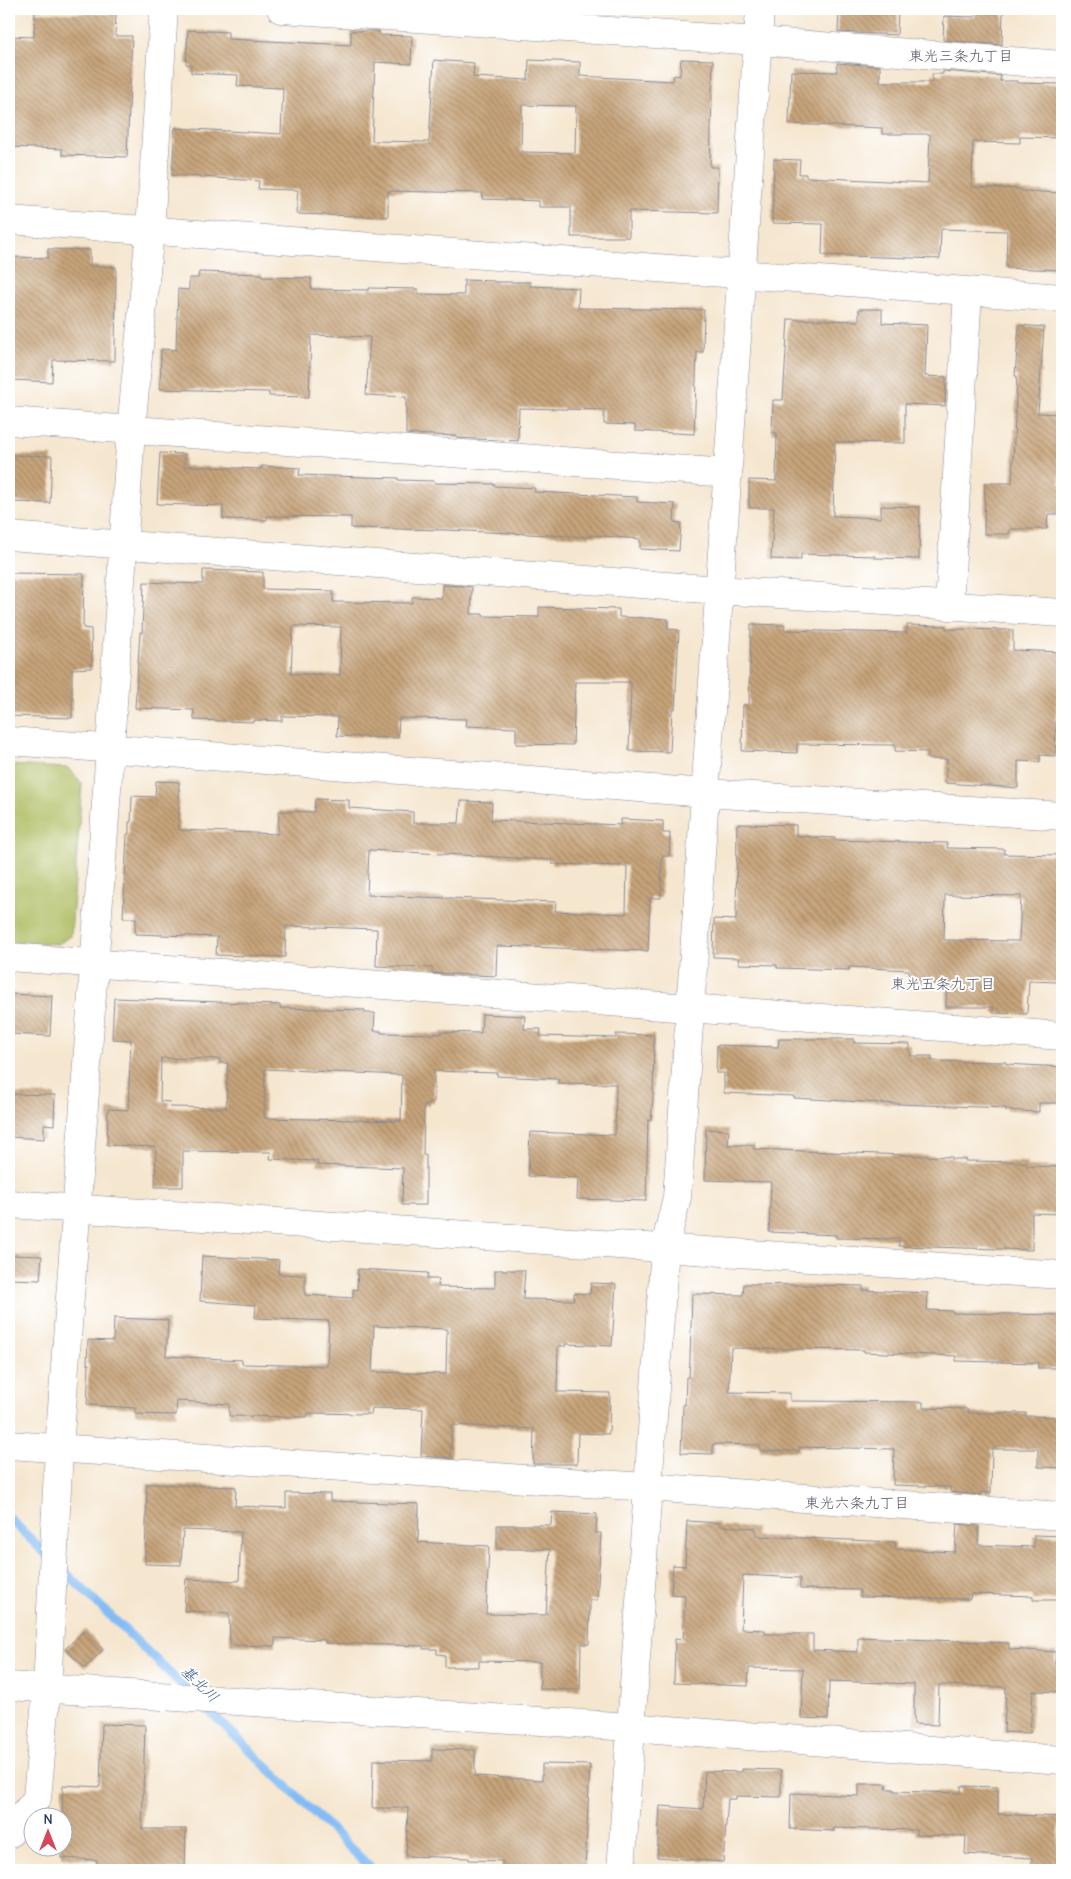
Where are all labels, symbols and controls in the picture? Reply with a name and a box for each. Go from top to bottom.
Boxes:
district label: 東光三条九丁目 [908,47,1014,65]
district label: 東光五条九丁目 [890,975,996,993]
district label: 東光六条九丁目 [804,1494,910,1512]
water label: 基北川 [178,1662,222,1706]
north arrow [22,1806,72,1856]
text: N [43,1811,53,1828]

